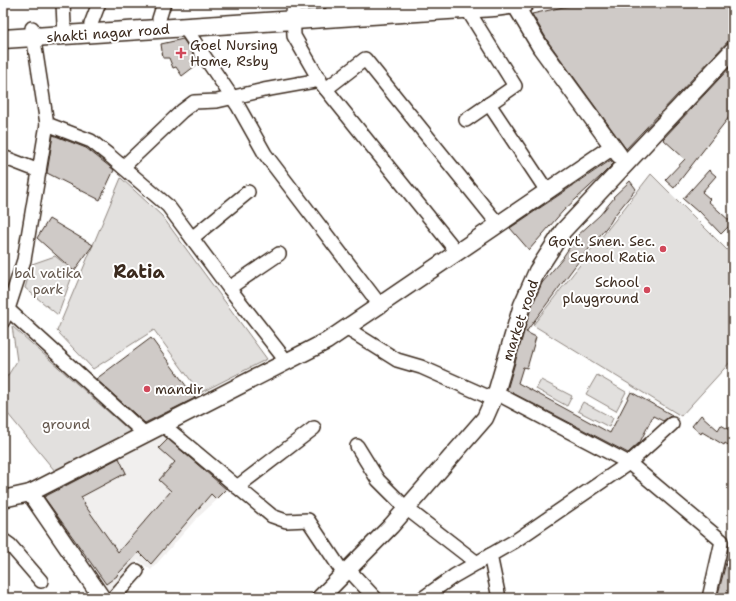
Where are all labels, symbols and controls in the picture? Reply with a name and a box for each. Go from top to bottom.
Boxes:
street label: shakti nagar road [46,20,170,46]
place label: Goel Nursing Home, Rsby [190,36,278,70]
marker: Goel Nursing Home, Rsby [175,47,187,59]
place label: Govt. Snen. Sec. School Ratia [548,232,655,266]
marker: Govt. Snen. Sec. School Ratia [658,244,668,254]
district label: Ratia [113,260,166,284]
park label: bal vatika park [14,264,82,298]
place label: School playground [562,273,640,307]
street label: market road [498,277,542,363]
marker: School playground [642,285,652,295]
place label: mandir [155,380,204,398]
marker: mandir [142,384,152,394]
park label: ground [42,415,90,433]

